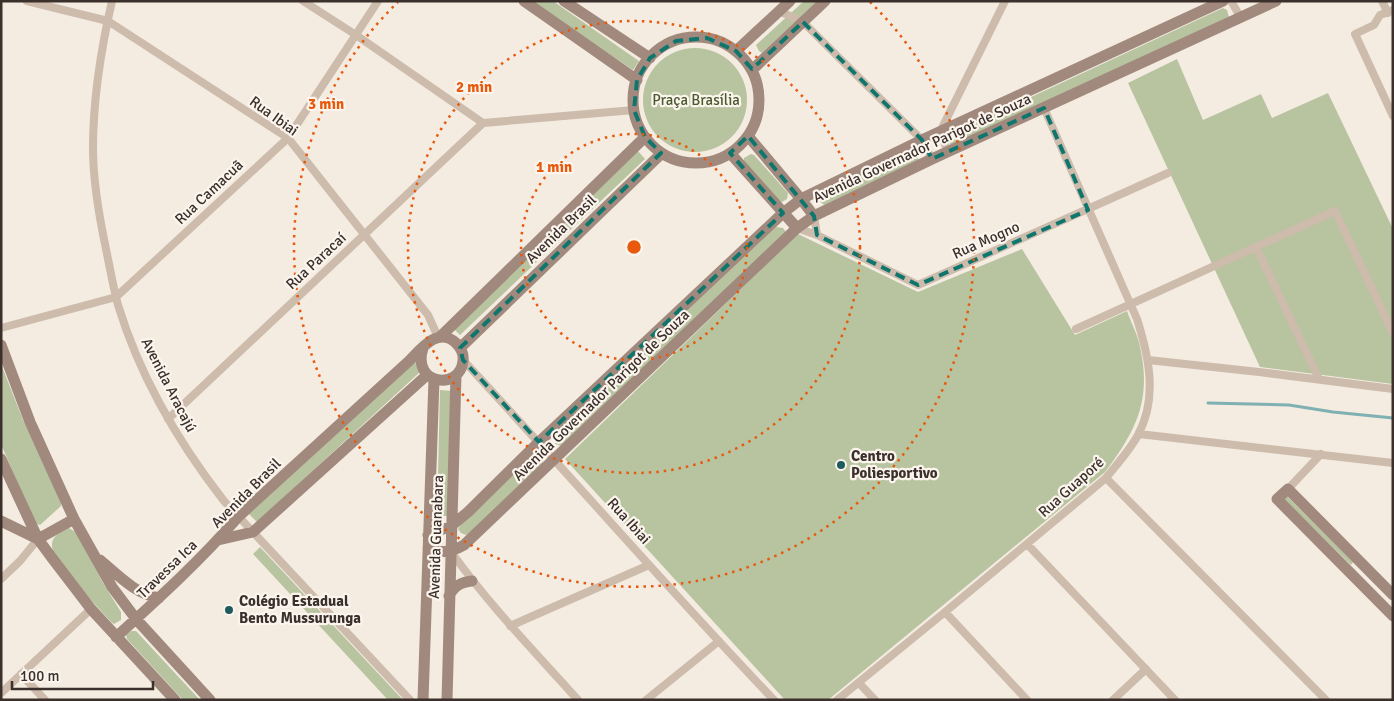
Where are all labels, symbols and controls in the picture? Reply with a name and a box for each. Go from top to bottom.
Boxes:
text: 2 min [456,78,492,96]
street label: Avenida Governador Parigot de Souza [810,89,1034,207]
park label: Praça Brasília [652,91,740,109]
street label: Rua Ibiai [246,92,302,140]
text: 3 min [308,95,344,113]
street label: Rua Camacuã [171,156,247,228]
text: 1 min [536,158,572,176]
street label: Avenida Brasil [522,191,600,267]
street label: Rua Mogno [950,217,1023,263]
street label: Rua Paracaí [282,229,350,293]
centre of rings [625,238,643,256]
street label: Avenida Governador Parigot de Souza [509,306,693,484]
street label: Avenida Aracajú [138,335,200,435]
place label: Centro Poliesportivo [851,447,938,482]
street label: Rua Guaporé [1035,453,1107,521]
street label: Avenida Brasil [207,454,285,532]
marker: Centro Poliesportivo [835,459,847,471]
street label: Avenida Guanabara [425,475,447,599]
street label: Rua Ibiai [604,494,654,548]
street label: Travessa Ica [133,536,201,602]
place label: Colégio Estadual Bento Mussurunga [239,592,361,627]
marker: Colégio Estadual Bento Mussurunga [223,604,235,616]
scale bar [12,658,154,690]
text: 100 m [20,667,60,685]

